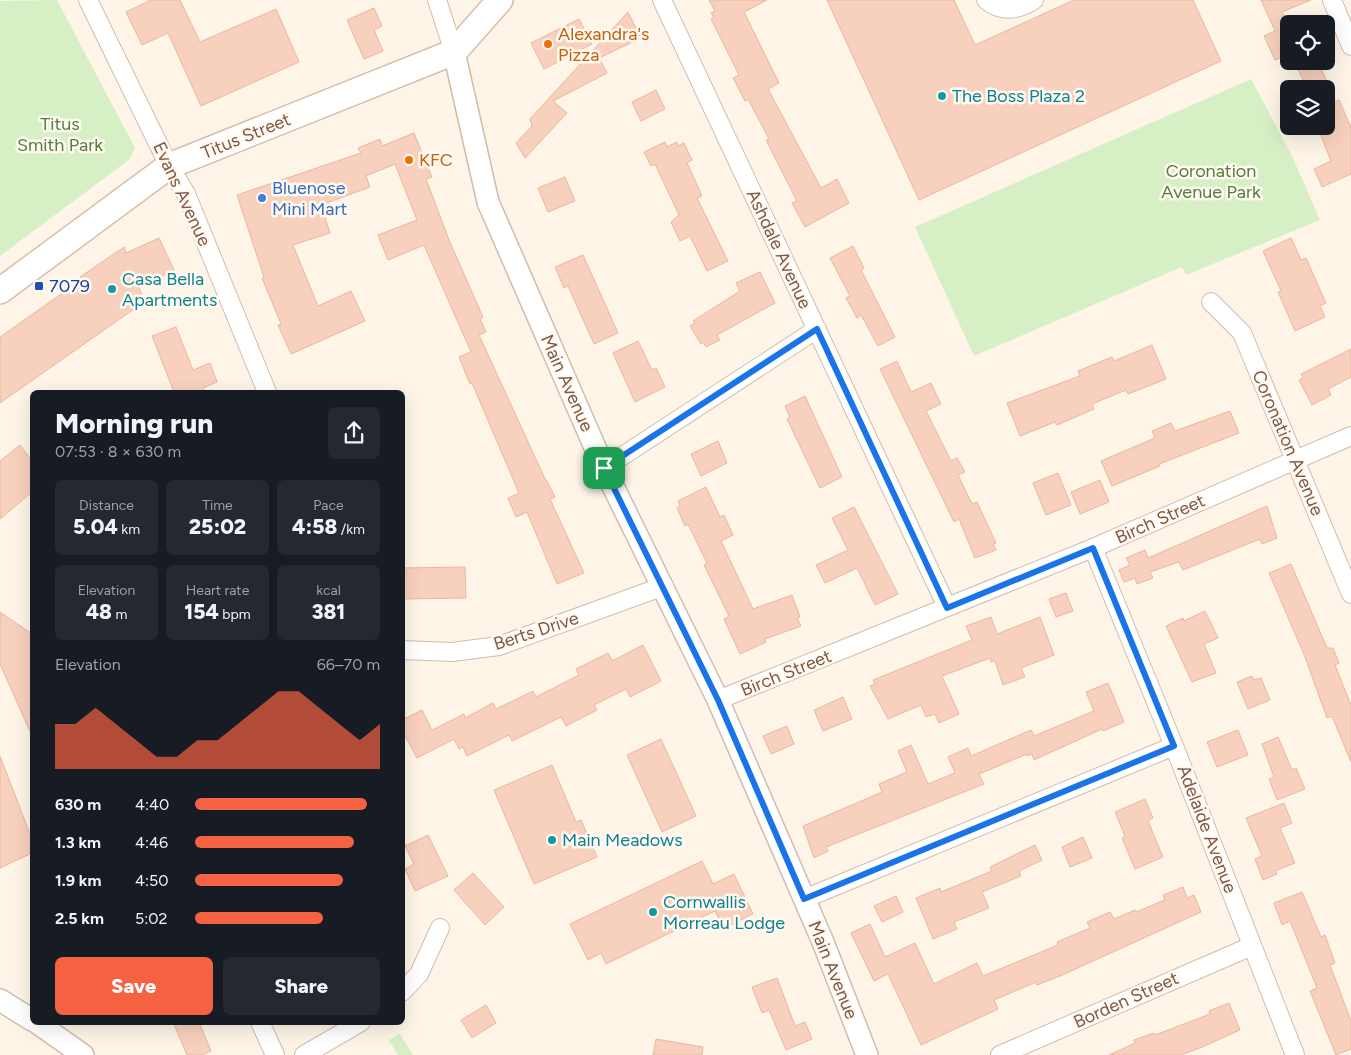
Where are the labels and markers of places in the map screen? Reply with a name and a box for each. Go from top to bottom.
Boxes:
place label: Alexandra's Pizza [558,23,649,66]
marker: Alexandra's Pizza [542,38,554,50]
place label: The Boss Plaza 2 [952,85,1085,107]
marker: The Boss Plaza 2 [936,90,948,102]
place label: KFC [419,149,453,171]
marker: KFC [403,154,415,166]
place label: Bluenose Mini Mart [272,177,348,220]
marker: Bluenose Mini Mart [256,192,268,204]
place label: Casa Bella Apartments [122,268,217,311]
place label: 7079 [49,275,90,297]
marker: 7079 [33,280,45,292]
marker: Casa Bella Apartments [106,283,118,295]
pin [583,447,625,489]
place label: Main Meadows [562,829,683,851]
marker: Main Meadows [546,834,558,846]
place label: Cornwallis Morreau Lodge [663,891,785,934]
marker: Cornwallis Morreau Lodge [647,906,659,918]

